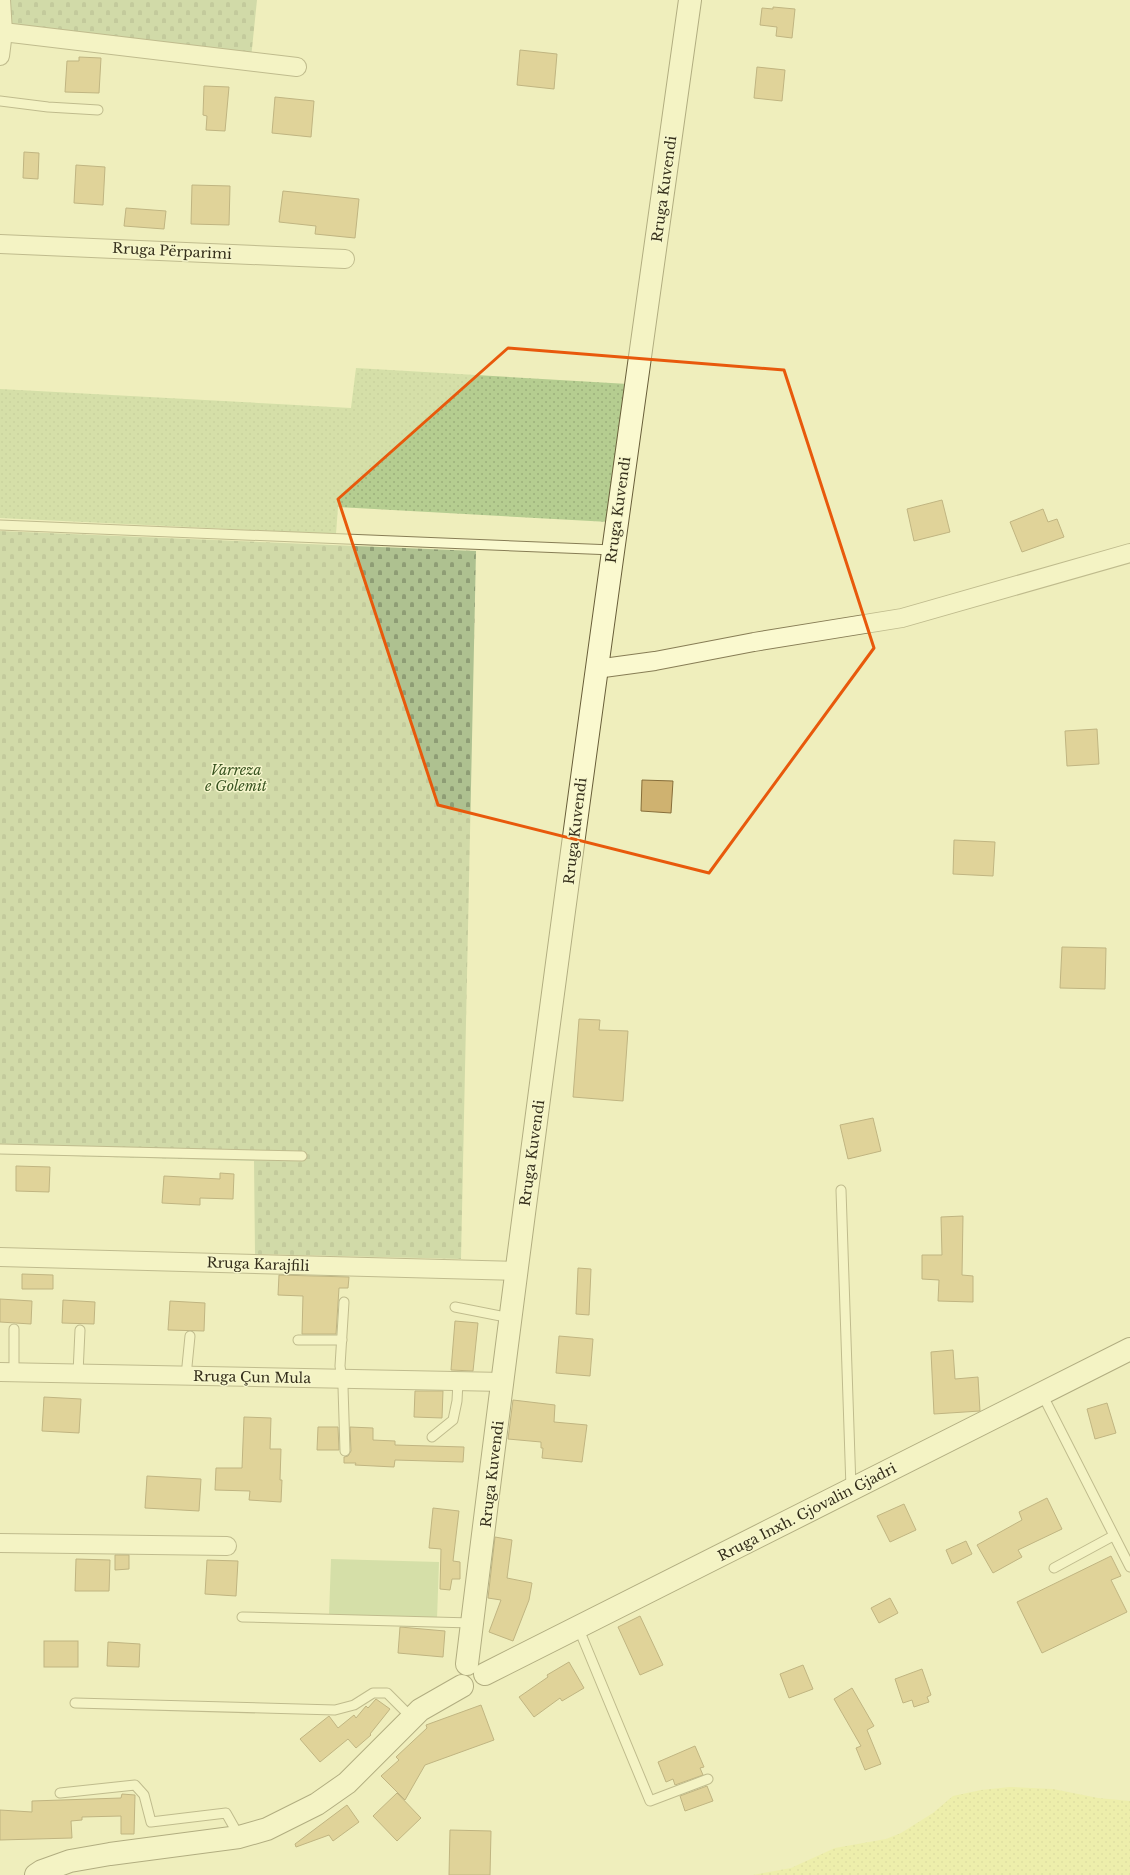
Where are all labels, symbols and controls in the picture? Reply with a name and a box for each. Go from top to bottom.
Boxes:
street label: Rruga Kuvendi [648,134,680,243]
street label: Rruga Përparimi [112,239,232,263]
street label: Rruga Kuvendi [602,455,634,564]
park label: Varreza e Golemit [205,761,268,795]
street label: Rruga Kuvendi [560,776,591,885]
street label: Rruga Kuvendi [516,1098,548,1207]
street label: Rruga Karajfili [206,1253,310,1275]
street label: Rruga Çun Mula [193,1367,311,1387]
street label: Rruga Kuvendi [477,1419,508,1528]
street label: Rruga Inxh. Gjovalin Gjadri [715,1459,899,1565]

